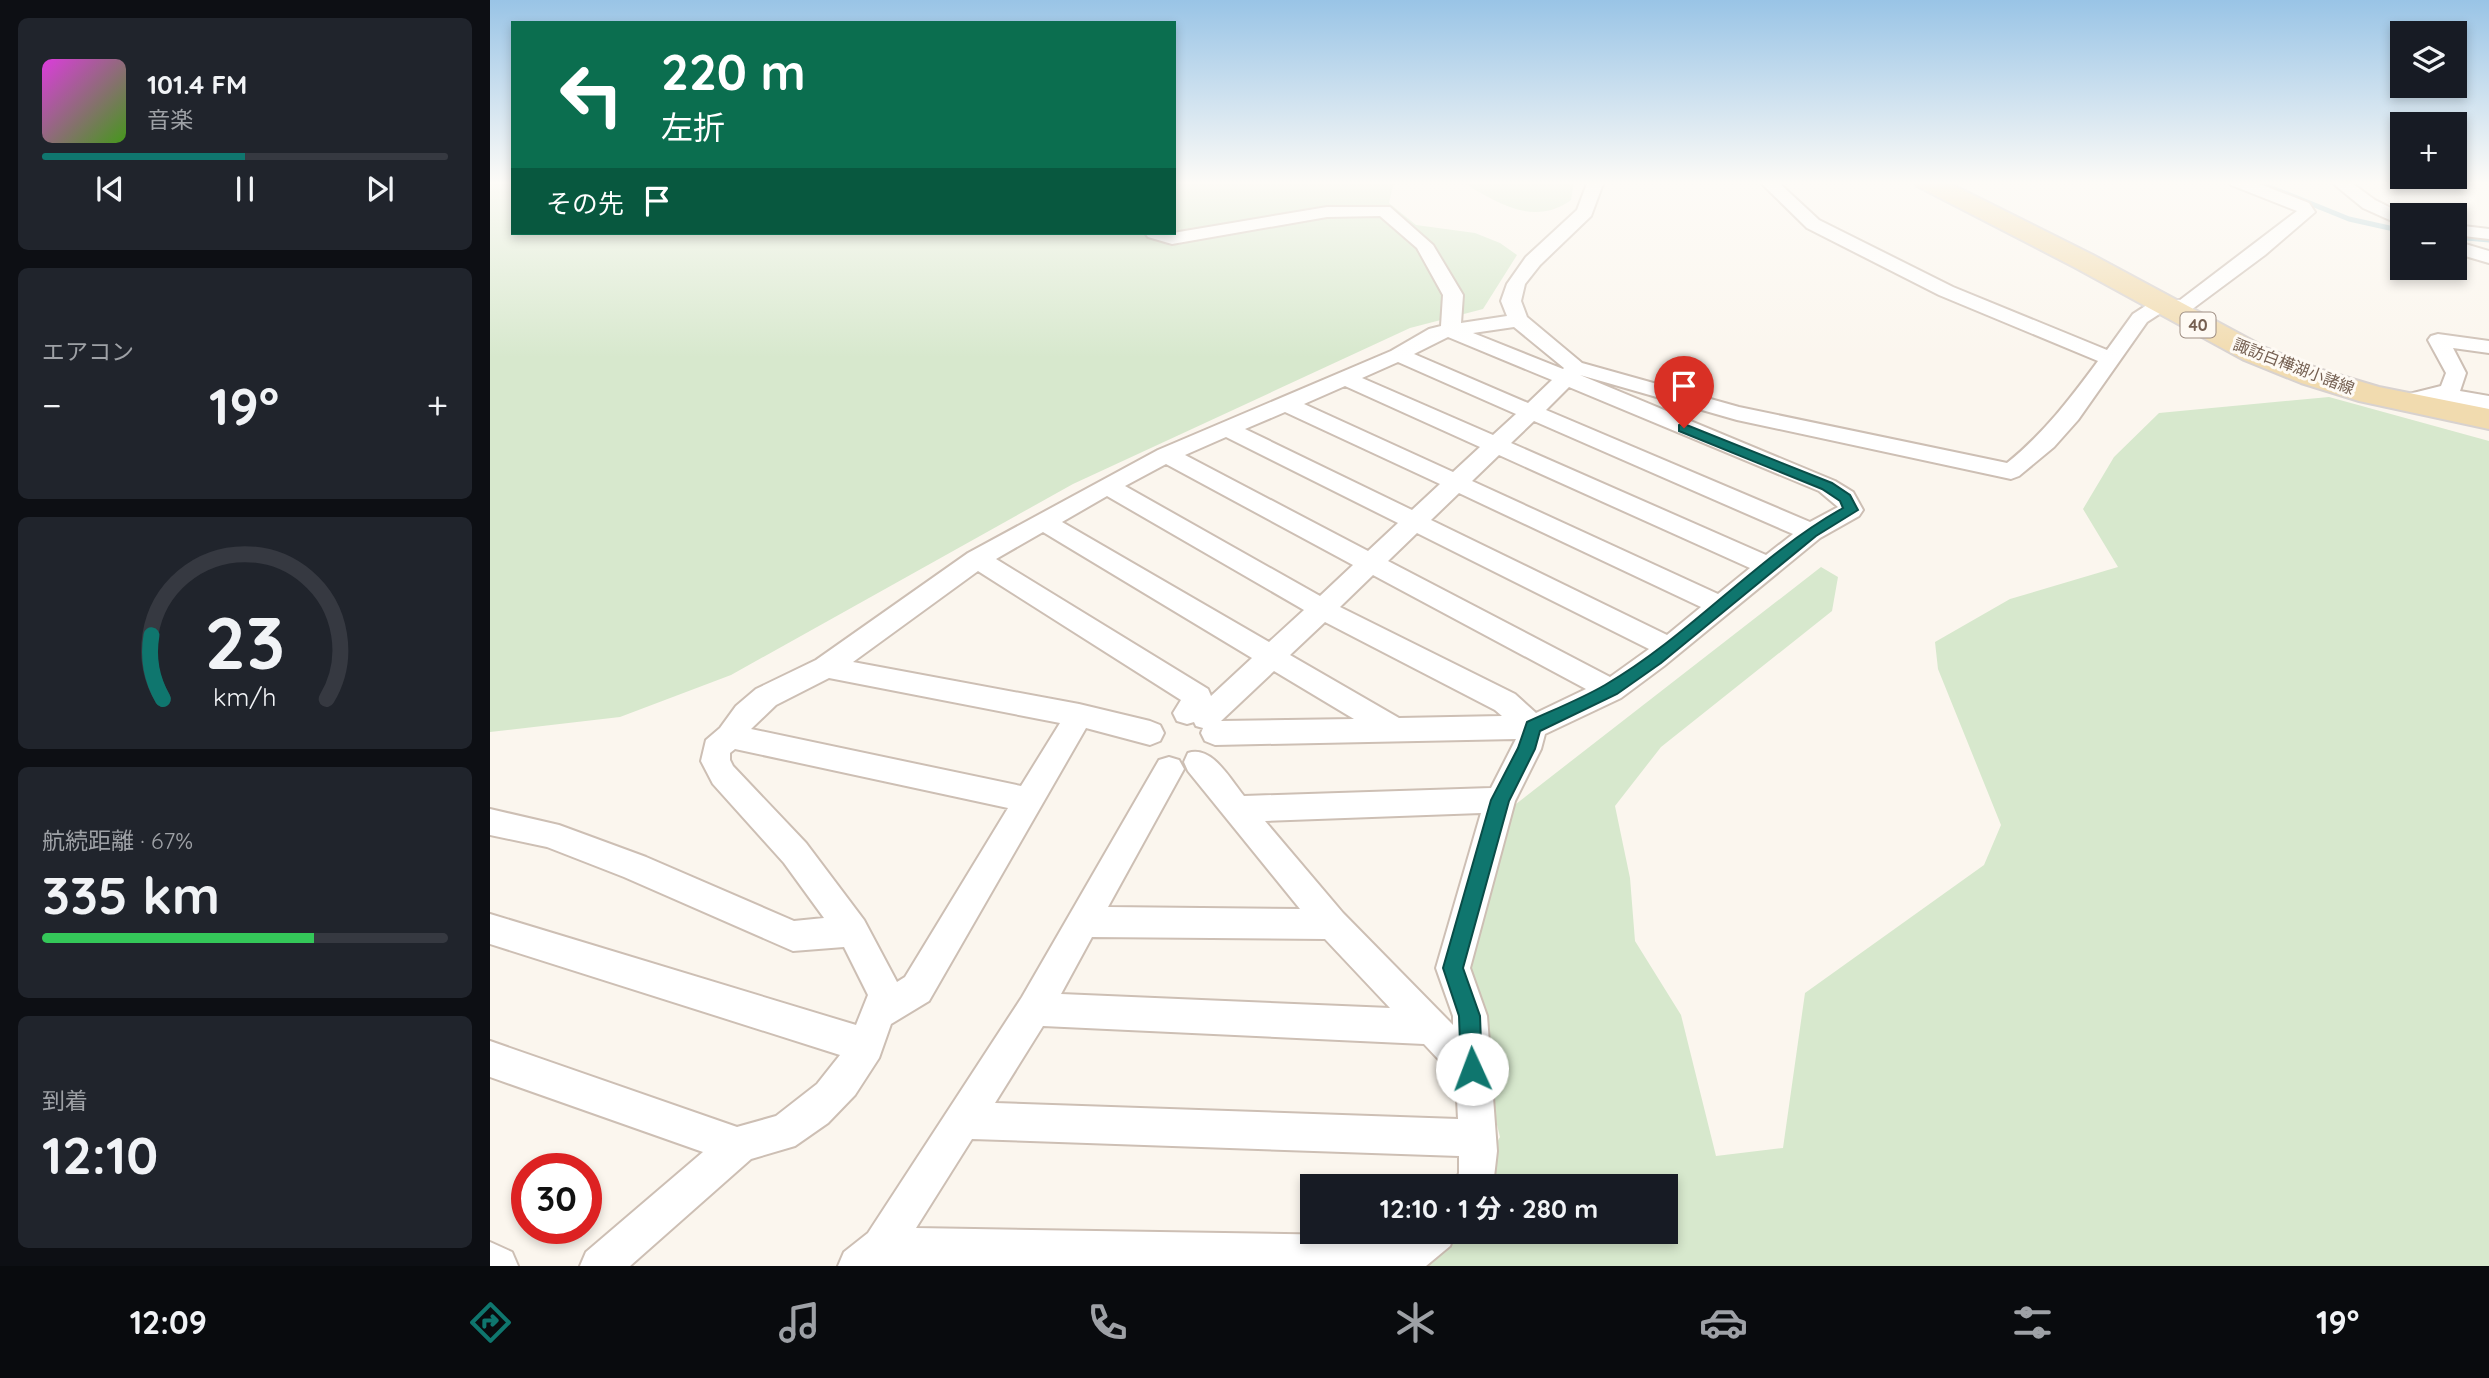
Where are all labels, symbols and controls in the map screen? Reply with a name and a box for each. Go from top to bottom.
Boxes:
map controls [2390,21,2467,280]
button: layers [2390,21,2467,98]
text: 220 m [661,41,806,102]
icon: left [546,49,637,140]
text: 101.4 FM [147,68,247,101]
text: 音楽 [147,105,193,134]
text: 左折 [661,107,725,147]
button: + [2390,112,2467,189]
icon: previous [91,170,129,208]
icon: pause [226,170,264,208]
icon: next [361,170,399,208]
icon: arrive [638,182,676,220]
text: その先 [546,187,624,220]
button: − [2390,203,2467,280]
road number: 40 [2180,312,2216,338]
street label: 諏訪白樺湖小諸線 [2231,334,2357,398]
text: エアコン [42,337,134,366]
pin [1654,356,1714,428]
icon: arrive [1665,367,1703,405]
text: 19° [209,373,279,438]
text: − [42,381,62,429]
text: + [427,381,448,429]
text: 23 [205,596,285,687]
text: km/h [213,681,277,712]
text: 航続距離 · 67% [42,826,193,855]
text: 335 km [42,862,220,927]
position arrow [1435,1032,1509,1106]
text: 到着 [42,1086,88,1115]
text: 12:10 [42,1122,158,1187]
speed limit sign: 30 [511,1153,602,1244]
text: 12:10 · 1 分 · 280 m [1380,1192,1598,1225]
icon: directions [466,1298,515,1347]
icon: music [775,1298,824,1347]
icon: phone [1083,1298,1132,1347]
icon: climate [1391,1298,1440,1347]
icon: car [1699,1298,1748,1347]
icon: filters [2008,1298,2057,1347]
text: 12:09 [130,1302,207,1342]
text: 19° [2316,1302,2359,1342]

